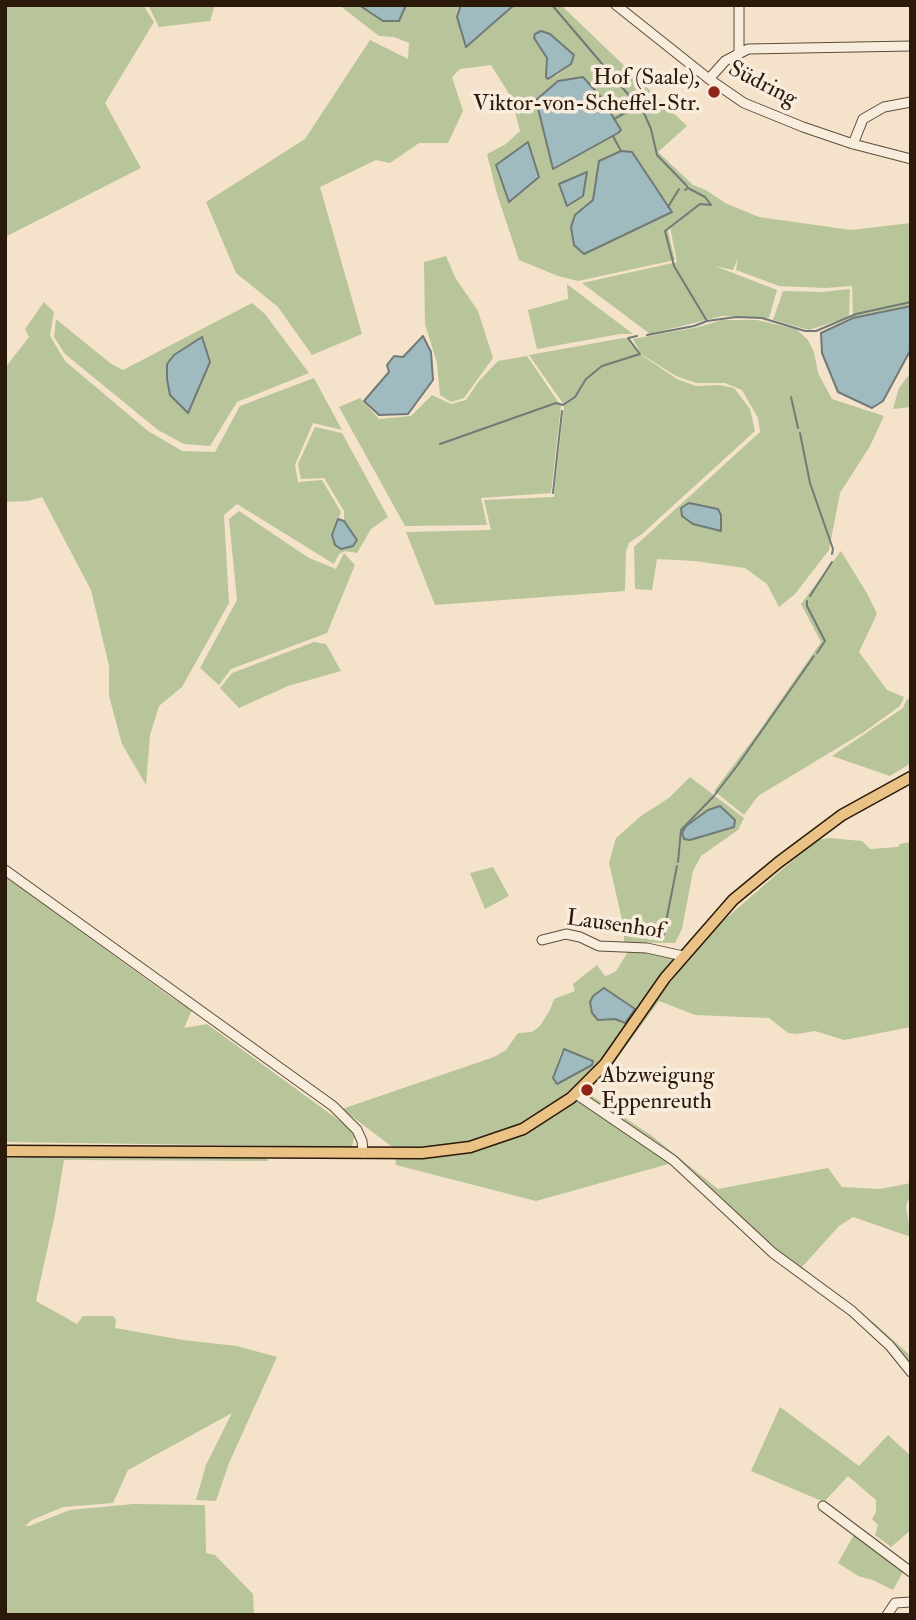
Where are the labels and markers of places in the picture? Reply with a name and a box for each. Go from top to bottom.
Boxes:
place label: Hof (Saale), Viktor-von-Scheffel-Str. [473,65,700,119]
marker: Hof (Saale), Viktor-von-Scheffel-Str. [706,84,722,100]
place label: Abzweigung Eppenreuth [601,1063,714,1117]
marker: Abzweigung Eppenreuth [579,1082,595,1098]

